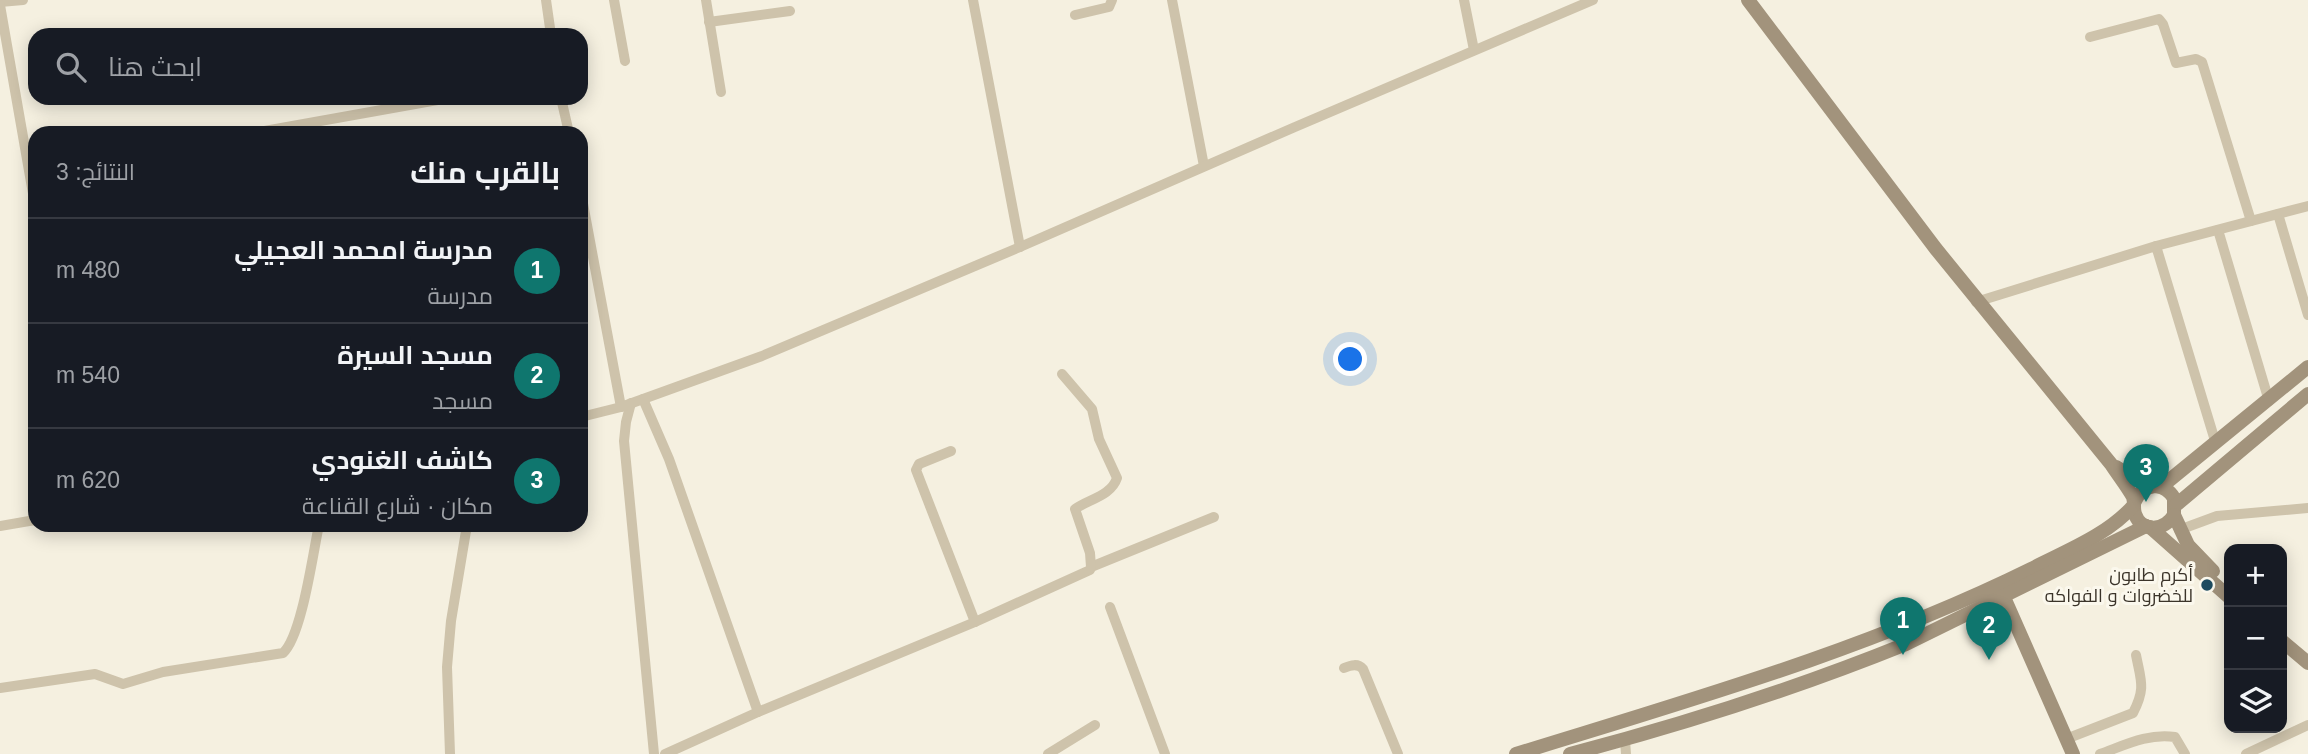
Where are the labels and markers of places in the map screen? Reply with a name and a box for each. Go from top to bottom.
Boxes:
pin: 3 [2123,444,2169,502]
place label: أكرم طابون للخضروات و الفواكه [2045,564,2193,607]
marker: أكرم طابون للخضروات و الفواكه [2199,577,2215,593]
pin: 1 [1880,597,1926,655]
pin: 2 [1966,602,2012,660]

